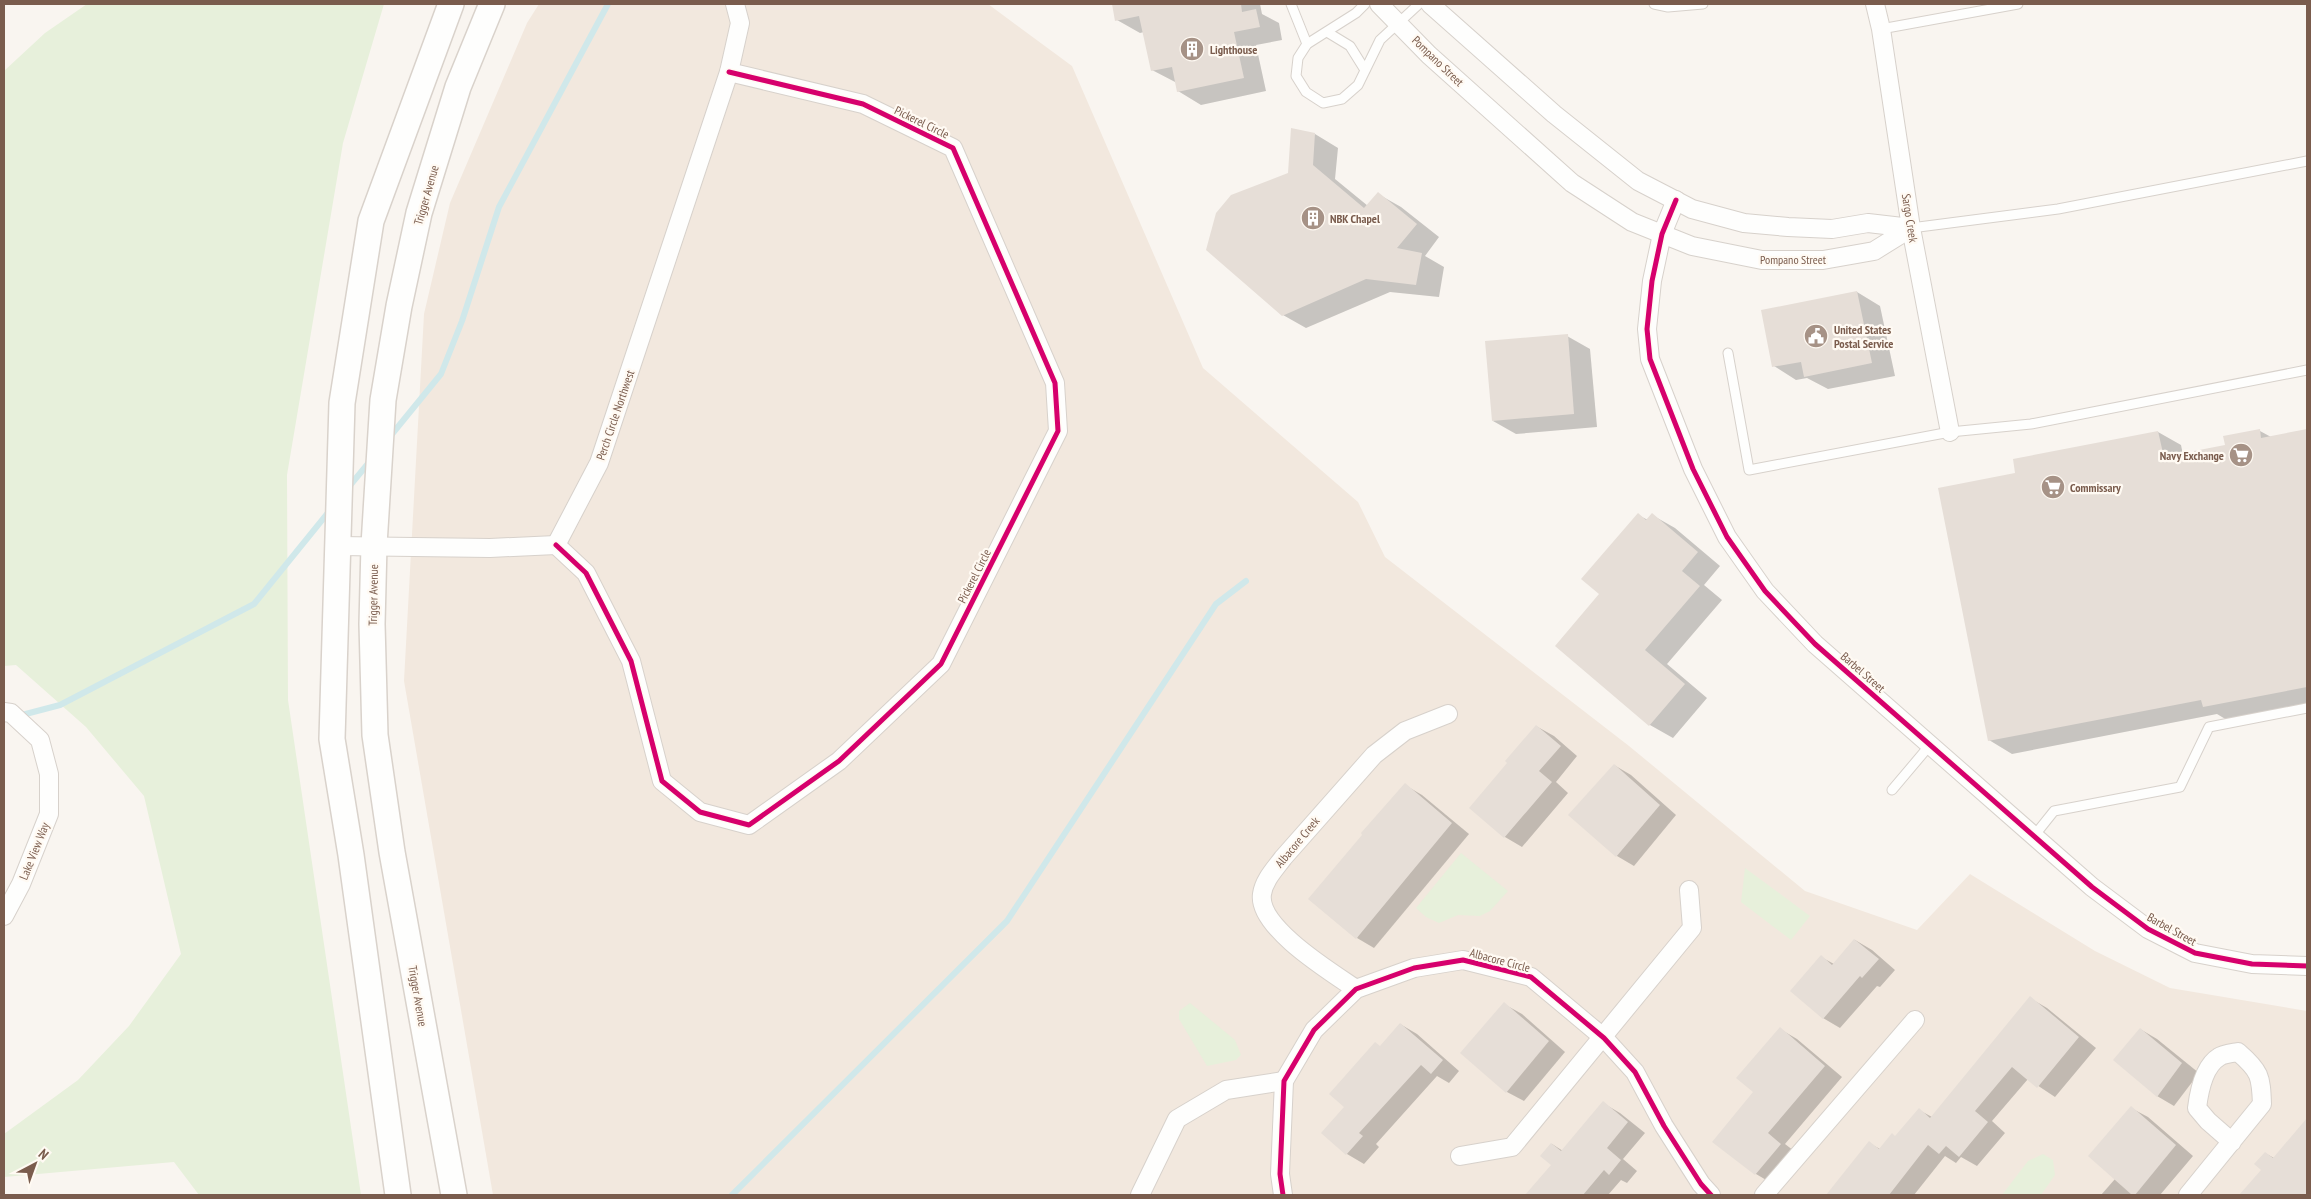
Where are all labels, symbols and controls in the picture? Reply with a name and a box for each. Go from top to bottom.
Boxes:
street label: Pompano Street [1409,33,1467,90]
building icon: Lighthouse [1179,36,1205,62]
place label: Lighthouse [1210,42,1257,57]
street label: Pickerel Circle [892,102,952,142]
street label: Trigger Avenue [410,163,442,227]
street label: Sargo Creek [1899,193,1921,244]
building icon: NBK Chapel [1300,205,1326,231]
place label: NBK Chapel [1330,211,1380,226]
street label: Pompano Street [1760,252,1827,267]
place label: United States Postal Service [1834,322,1893,351]
public building icon: United States Postal Service [1803,323,1829,349]
street label: Perch Circle Northwest [593,367,638,462]
supermarket icon: Navy Exchange [2228,442,2254,468]
place label: Navy Exchange [2160,448,2224,463]
supermarket icon: Commissary [2040,474,2066,500]
place label: Commissary [2070,480,2121,495]
street label: Pickerel Circle [954,546,994,606]
street label: Trigger Avenue [365,564,381,626]
street label: Barbel Street [1838,649,1889,696]
street label: Albacore Creek [1271,813,1323,870]
street label: Lake View Way [16,820,52,882]
street label: Barbel Street [2145,909,2200,949]
street label: Albacore Circle [1468,945,1532,975]
street label: Trigger Avenue [405,964,431,1028]
north arrow [10,1139,60,1189]
text: N [35,1145,52,1163]

